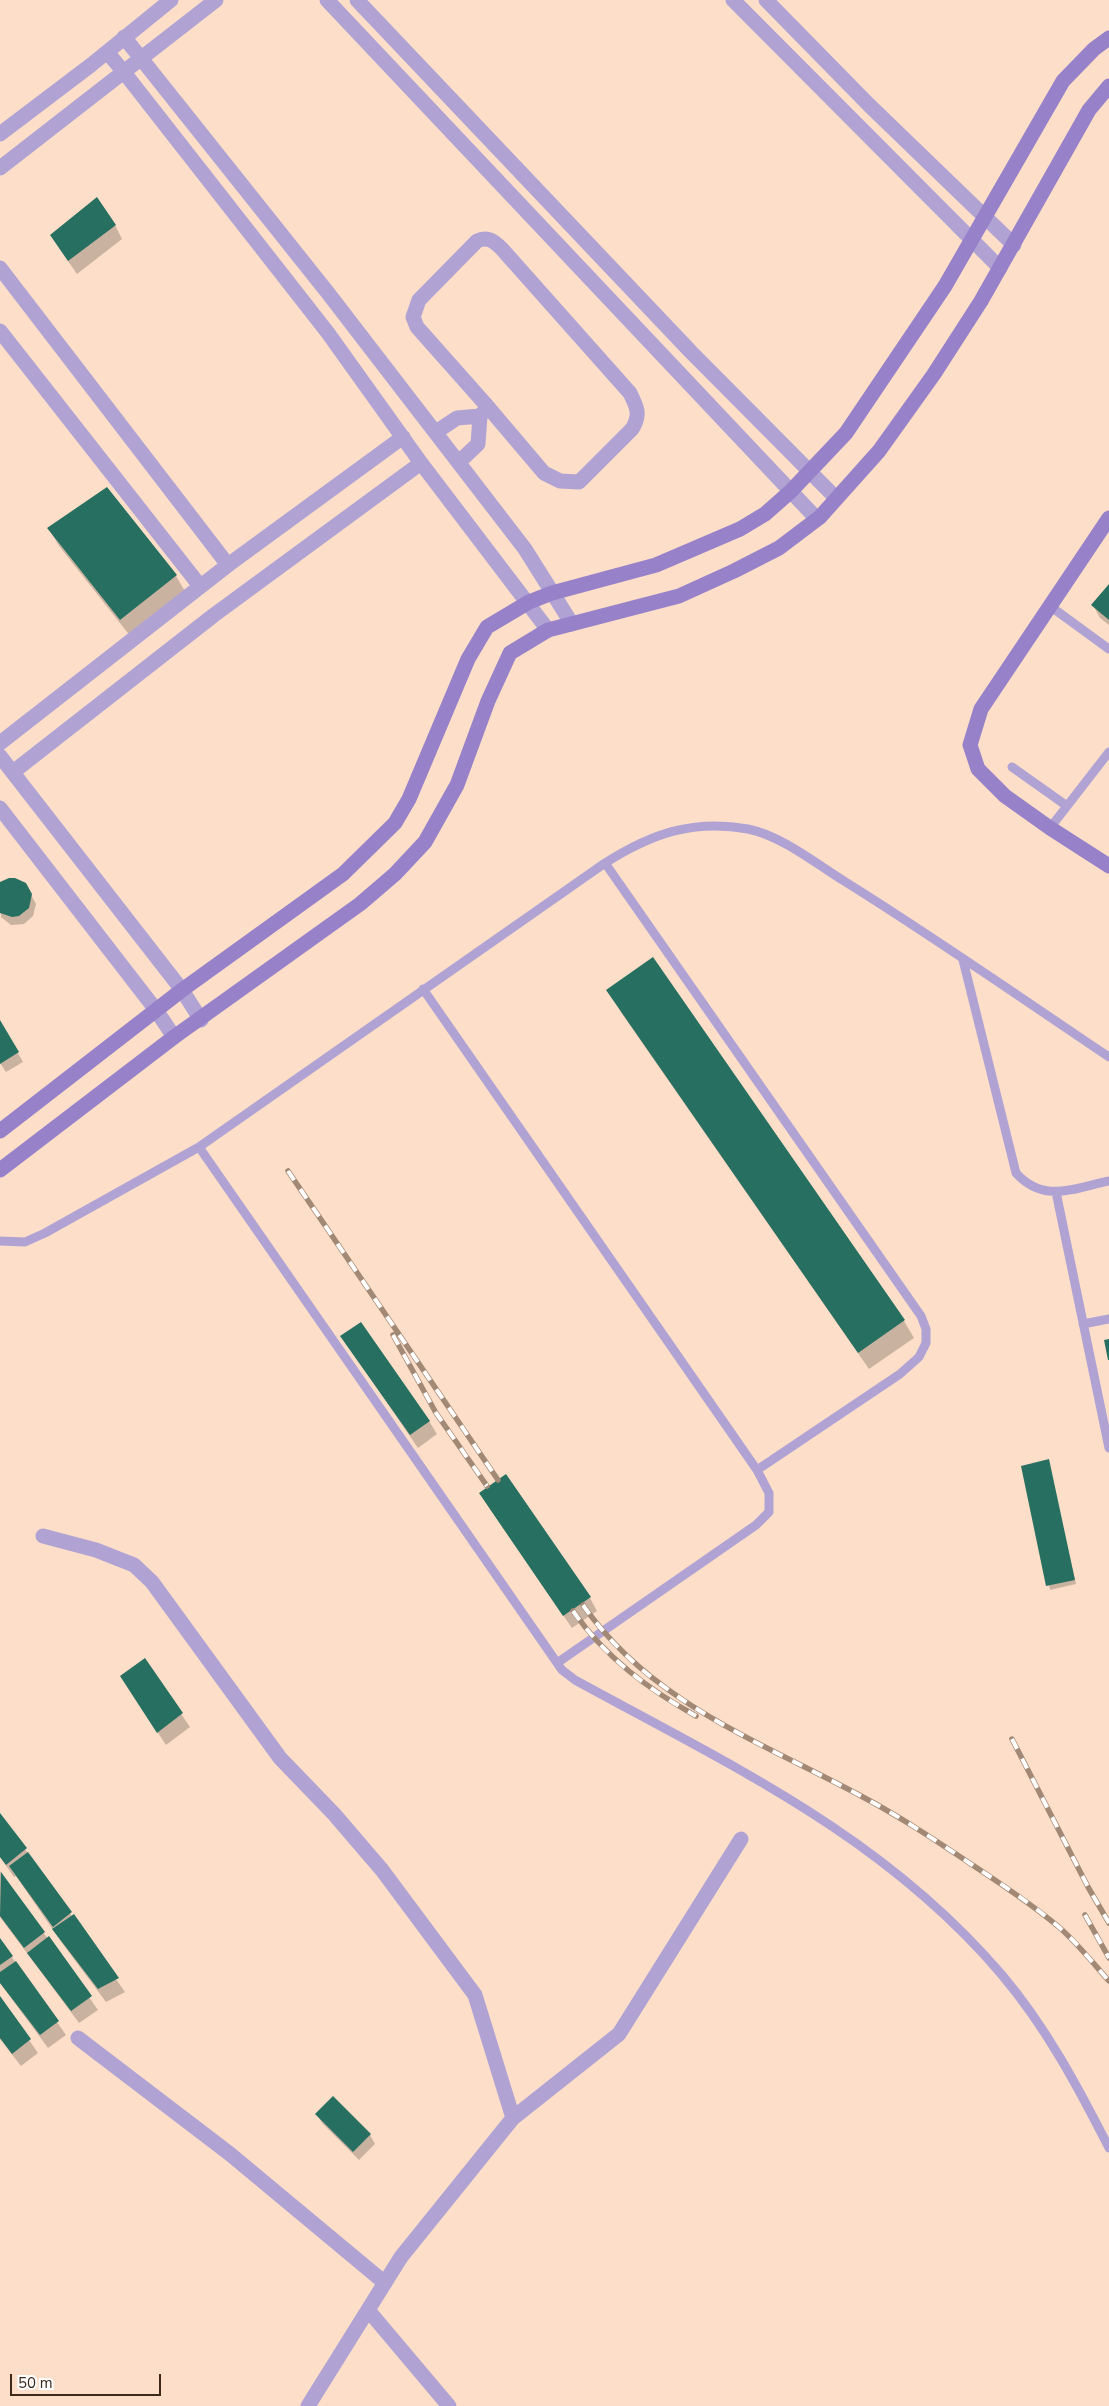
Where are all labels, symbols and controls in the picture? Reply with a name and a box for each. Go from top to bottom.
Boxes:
scale bar [12,2364,164,2396]
text: 50 m [18,2373,53,2393]

